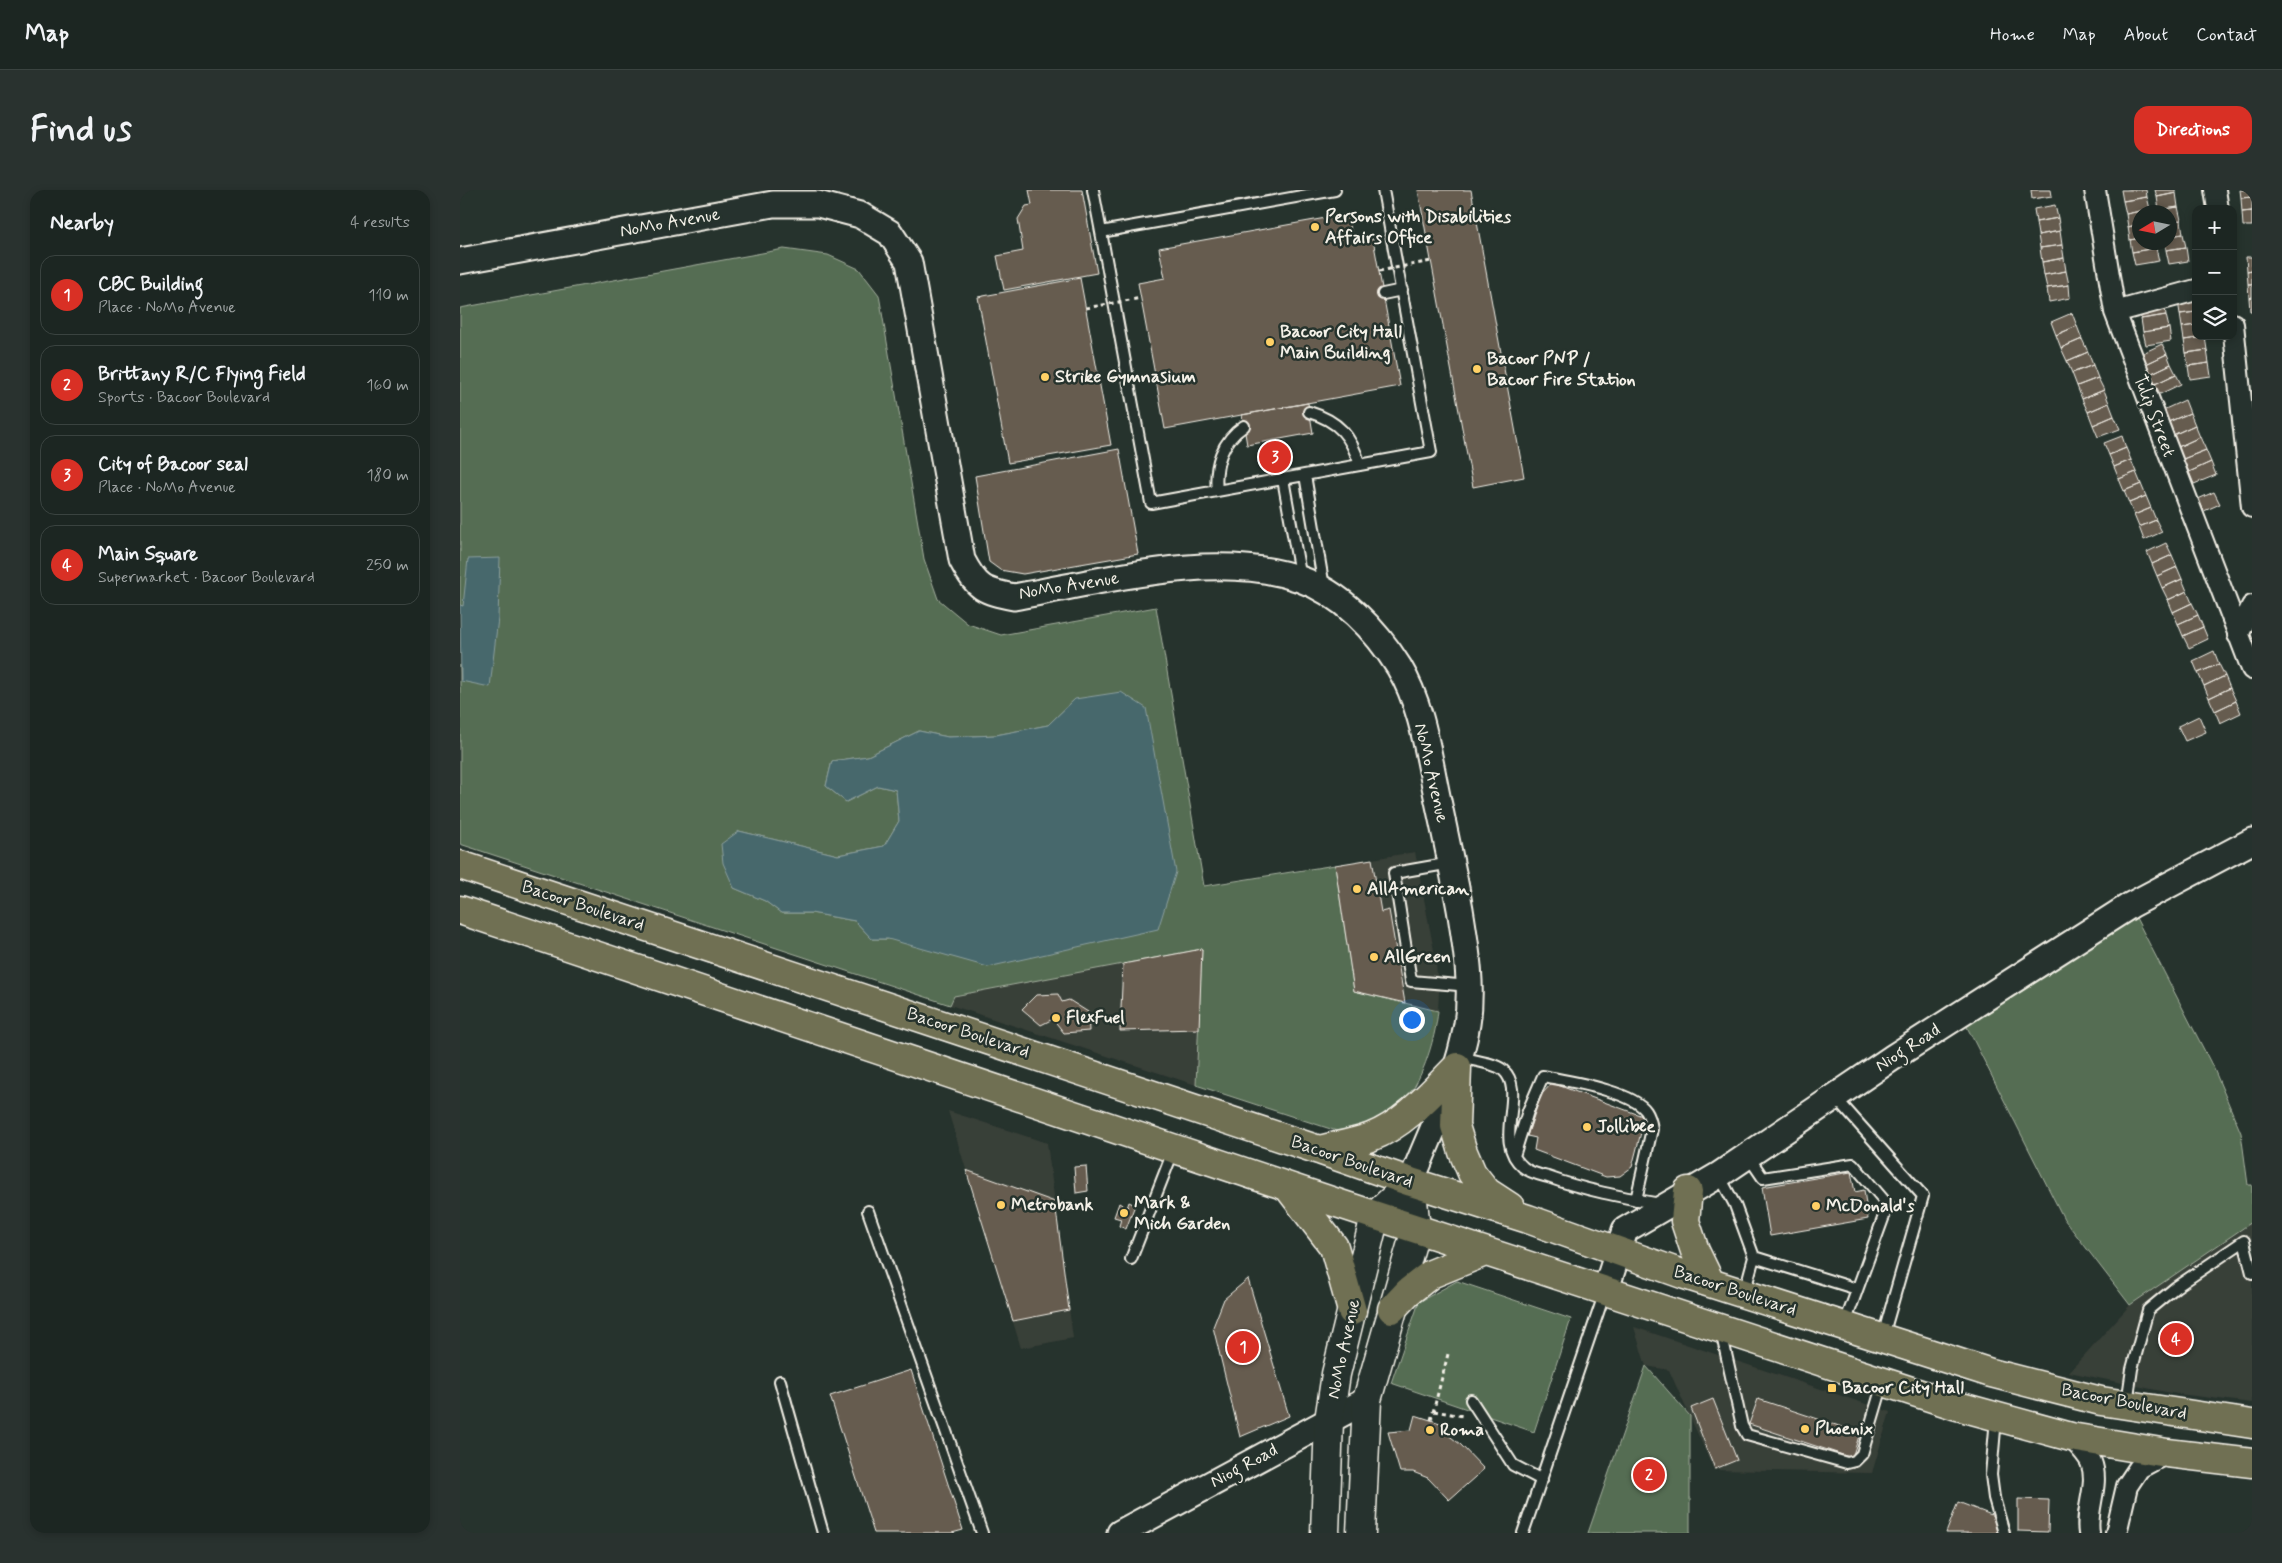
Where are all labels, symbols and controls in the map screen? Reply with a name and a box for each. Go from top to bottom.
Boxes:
text: Map [25,19,69,50]
text: Home [1990,23,2035,47]
text: Map [2063,23,2096,47]
text: About [2124,23,2168,47]
text: Contact [2196,23,2257,47]
button: Directions [2134,106,2252,154]
text: Find us [30,107,132,153]
street label: NoMo Avenue [618,202,722,244]
place label: Persons with Disabilities Affairs Office [1325,205,1511,250]
north arrow [2132,205,2177,250]
map controls [2192,205,2237,340]
button: + [2192,205,2237,250]
text: Nearby [50,209,114,237]
text: 4 results [350,212,410,233]
marker: Persons with Disabilities Affairs Office [1309,221,1321,233]
button: − [2192,250,2237,295]
text: CBC Building [98,272,203,297]
text: 1 [63,285,71,306]
text: 110 m [368,285,409,306]
button: layers [2192,295,2237,340]
text: Place · NoMo Avenue [98,297,236,318]
place label: Bacoor City Hall Main Building [1280,320,1402,365]
marker: Bacoor City Hall Main Building [1264,336,1276,348]
place label: Bacoor PNP / Bacoor Fire Station [1487,347,1636,392]
text: Brittany R/C Flying Field [98,362,306,387]
marker: Bacoor PNP / Bacoor Fire Station [1471,363,1483,375]
place label: Strike Gymnasium [1055,365,1196,389]
marker: Strike Gymnasium [1039,371,1051,383]
street label: Tulip Street [2127,371,2181,461]
text: 2 [63,375,71,396]
text: 160 m [366,375,409,396]
text: Sports · Bacoor Boulevard [98,387,270,408]
pin: 3 [1259,438,1291,476]
text: City of Bacoor seal [98,452,248,477]
text: 3 [63,465,71,486]
text: 180 m [366,465,409,486]
text: Place · NoMo Avenue [98,477,236,498]
text: Main Square [98,542,198,567]
text: 4 [62,555,72,576]
text: 250 m [366,555,409,576]
street label: NoMo Avenue [1017,566,1121,606]
text: Supermarket · Bacoor Boulevard [98,567,315,588]
street label: NoMo Avenue [1408,721,1454,825]
street label: Bacoor Boulevard [519,875,647,937]
place label: AllAmerican [1367,877,1470,901]
marker: AllAmerican [1351,883,1363,895]
place label: AllGreen [1384,945,1451,969]
marker: AllGreen [1368,951,1380,963]
street label: Bacoor Boulevard [904,1002,1032,1064]
place label: FlexFuel [1066,1006,1125,1030]
your location [1399,1007,1425,1033]
marker: FlexFuel [1050,1012,1062,1024]
street label: Niog Road [1871,1018,1946,1080]
place label: Jollibee [1597,1115,1656,1139]
marker: Jollibee [1581,1121,1593,1133]
street label: Bacoor Boulevard [1288,1130,1416,1194]
place label: Mark & Mich Garden [1134,1191,1230,1236]
place label: Metrobank [1011,1193,1094,1217]
place label: McDonald's [1826,1194,1914,1218]
marker: Metrobank [995,1199,1007,1211]
marker: McDonald's [1810,1200,1822,1212]
marker: Mark & Mich Garden [1118,1207,1130,1219]
street label: Bacoor Boulevard [1671,1260,1799,1322]
street label: NoMo Avenue [1322,1297,1366,1401]
pin: 4 [2160,1320,2192,1358]
pin: 1 [1227,1328,1259,1366]
place label: Bacoor City Hall [1842,1376,1964,1400]
street label: Bacoor Boulevard [2059,1378,2189,1426]
marker: Bacoor City Hall [1826,1382,1838,1394]
place label: Phoenix [1815,1417,1873,1441]
place label: Roma [1440,1418,1484,1442]
marker: Phoenix [1799,1423,1811,1435]
marker: Roma [1424,1424,1436,1436]
street label: Niog Road [1206,1438,1283,1496]
pin: 2 [1633,1456,1665,1494]

